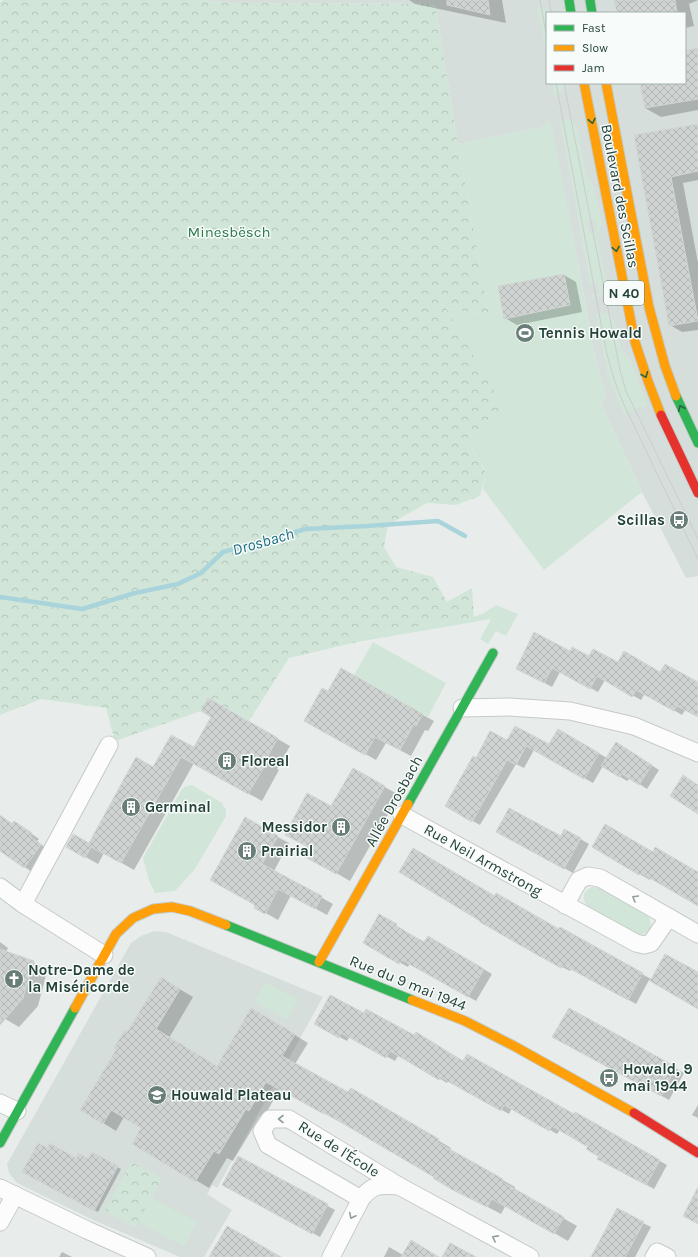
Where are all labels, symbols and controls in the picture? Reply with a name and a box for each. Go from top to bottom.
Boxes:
legend [546,12,686,84]
text: Fast [582,21,606,35]
text: Slow [582,41,608,55]
text: Jam [582,61,605,75]
one-way arrow [587,118,595,124]
street label: Boulevard des Scillas [597,123,643,269]
park label: Minesbësch [187,223,271,241]
one-way arrow [611,246,620,252]
road number: N 40 [604,281,644,305]
sports icon: Tennis Howald [514,322,536,344]
place label: Tennis Howald [539,324,642,342]
one-way arrow [641,372,649,379]
one-way arrow [678,405,686,412]
bus stop icon: Scillas [668,509,690,531]
place label: Scillas [617,511,665,529]
water label: Drosbach [230,524,296,559]
building icon: Floreal [216,750,238,772]
place label: Floreal [241,752,289,770]
street label: Allée Drosbach [362,752,426,850]
building icon: Germinal [120,796,142,818]
place label: Germinal [145,798,211,816]
building icon: Messidor [330,816,352,838]
place label: Messidor [262,818,327,836]
street label: Rue Neil Armstrong [421,820,546,900]
building icon: Prairial [236,840,258,862]
place label: Prairial [261,842,313,860]
one-way arrow [632,895,639,902]
street label: Rue du 9 mai 1944 [347,951,469,1015]
place label: Notre-Dame de la Miséricorde [28,961,135,996]
church icon: Notre-Dame de la Miséricorde [3,968,25,990]
place label: Howald, 9 mai 1944 [623,1060,693,1095]
bus stop icon: Howald, 9 mai 1944 [598,1067,620,1089]
school or university icon: Houwald Plateau [146,1084,168,1106]
place label: Houwald Plateau [171,1086,291,1104]
one-way arrow [278,1115,284,1123]
street label: Rue de l'École [295,1117,383,1181]
one-way arrow [349,1212,357,1219]
one-way arrow [492,1236,500,1243]

